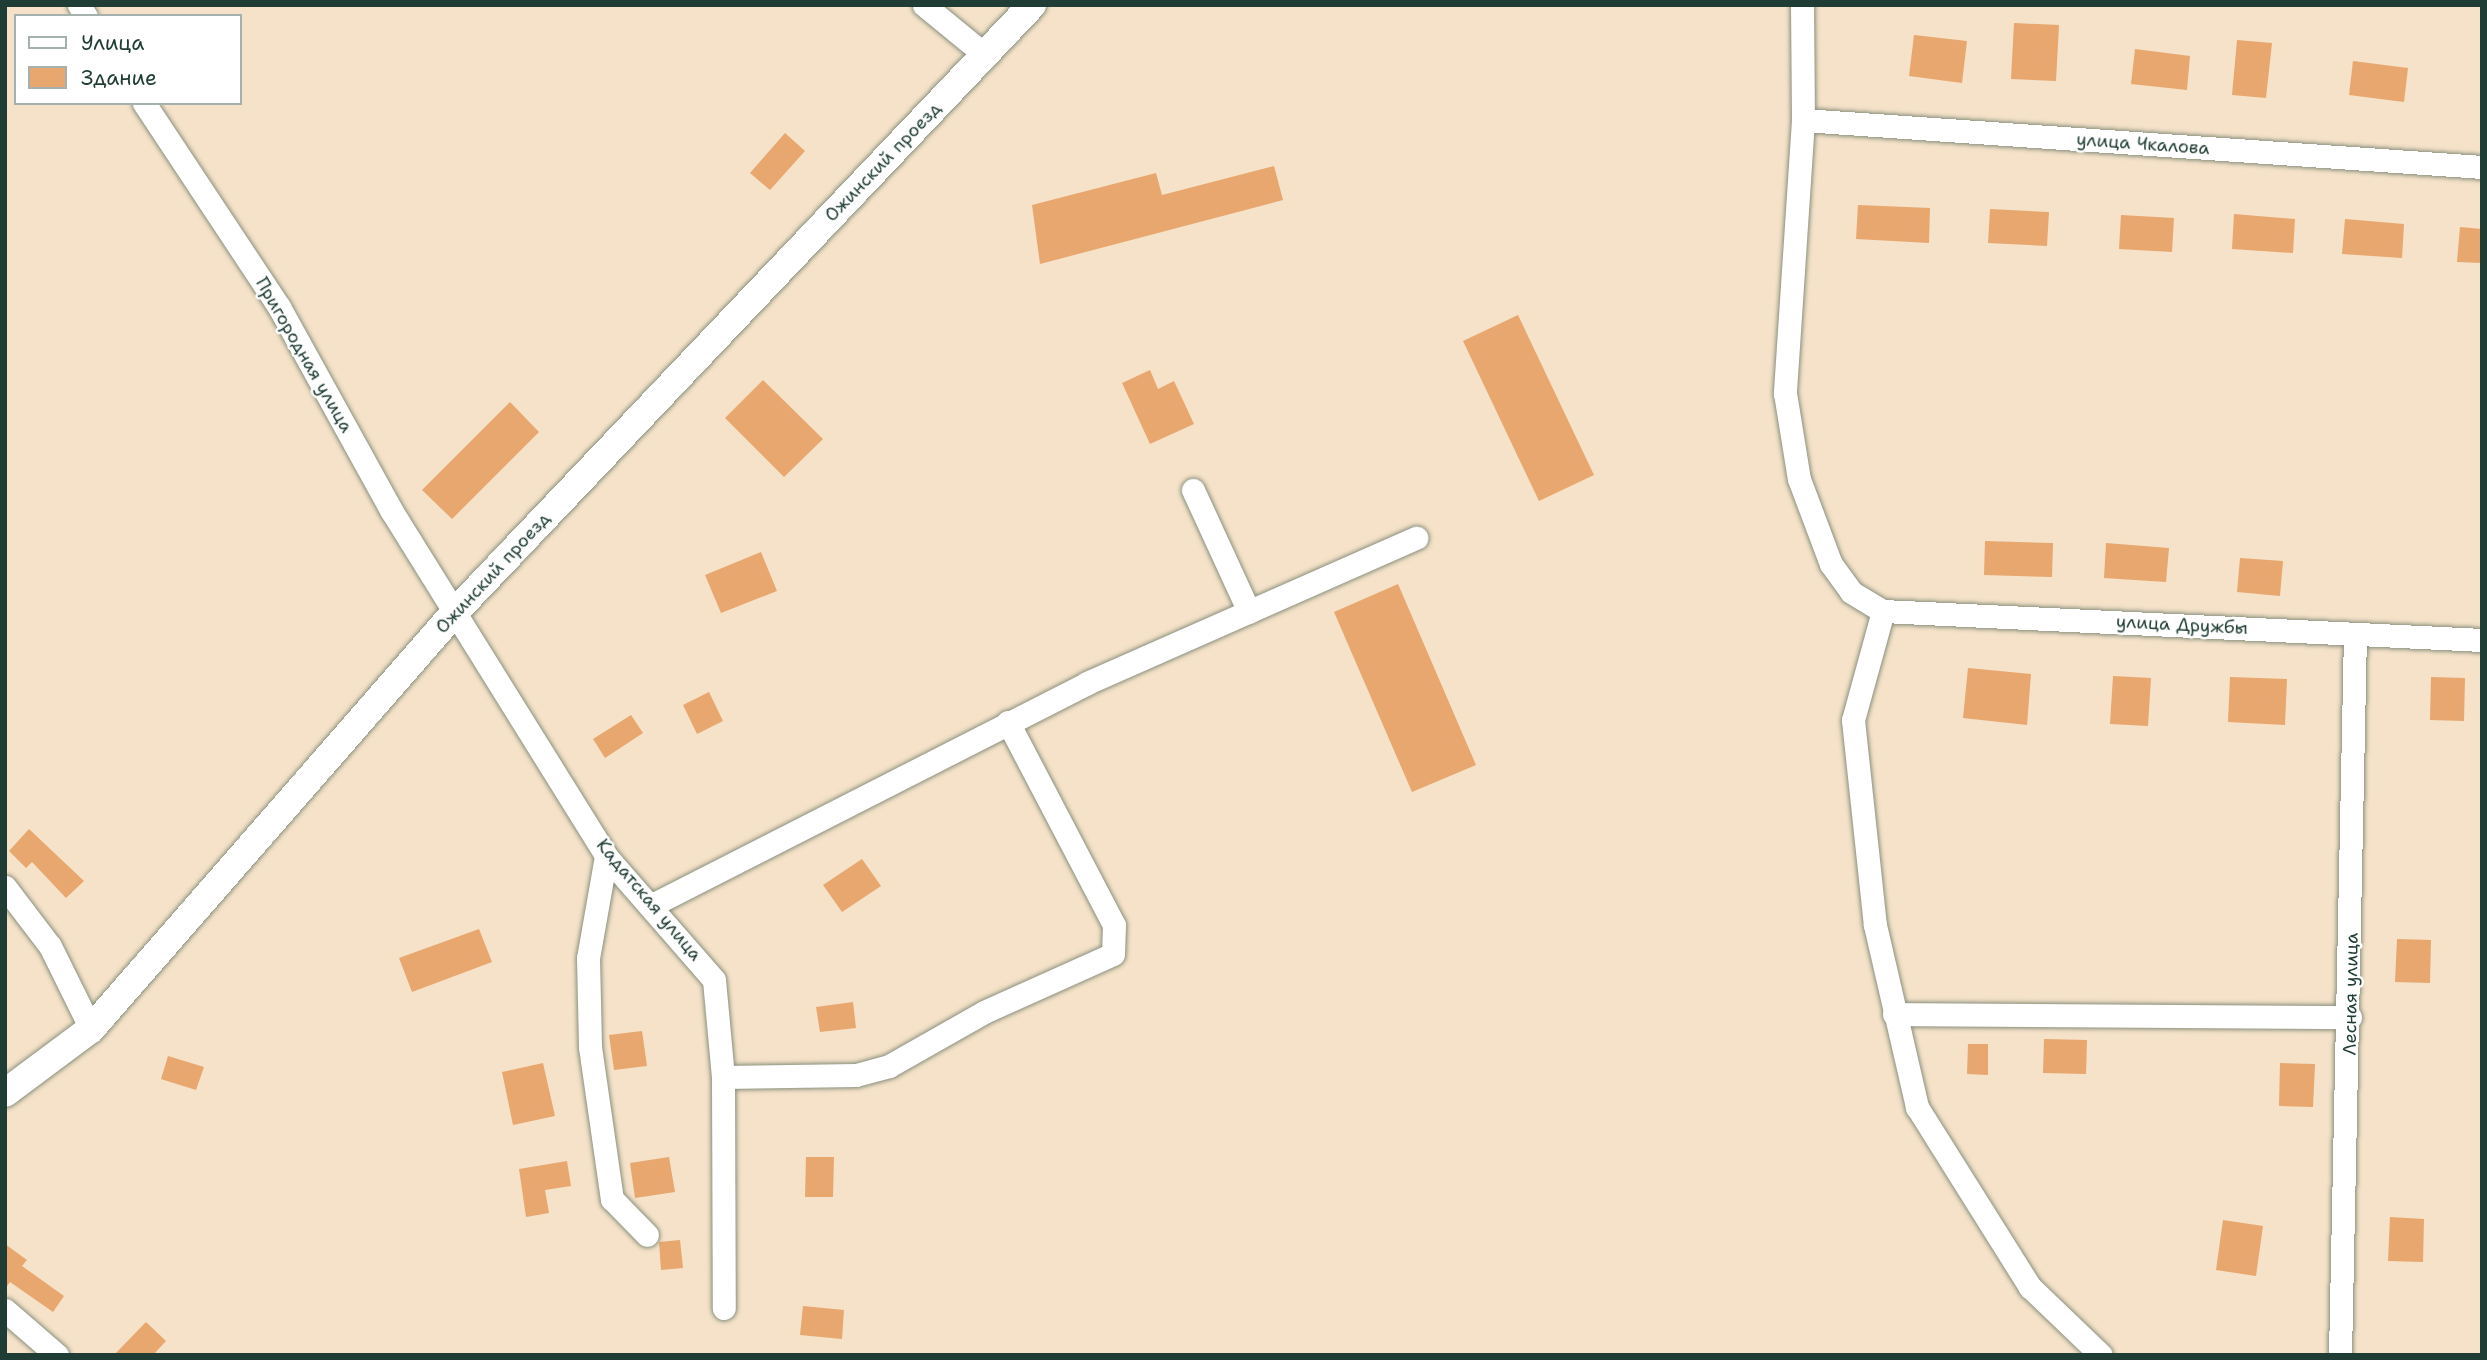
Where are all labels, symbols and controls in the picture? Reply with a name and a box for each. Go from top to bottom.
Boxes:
legend [14,14,242,105]
text: Улица [81,29,144,57]
text: Здание [81,64,157,92]
street label: Ожинский проезд [820,98,946,226]
street label: улица Чкалова [2076,129,2210,159]
street label: Пригородная улица [251,274,357,436]
street label: Ожинский проезд [431,508,555,638]
street label: улица Дружбы [2116,611,2248,639]
street label: Кадатская улица [592,835,706,965]
street label: Лесная улица [2339,933,2363,1055]

